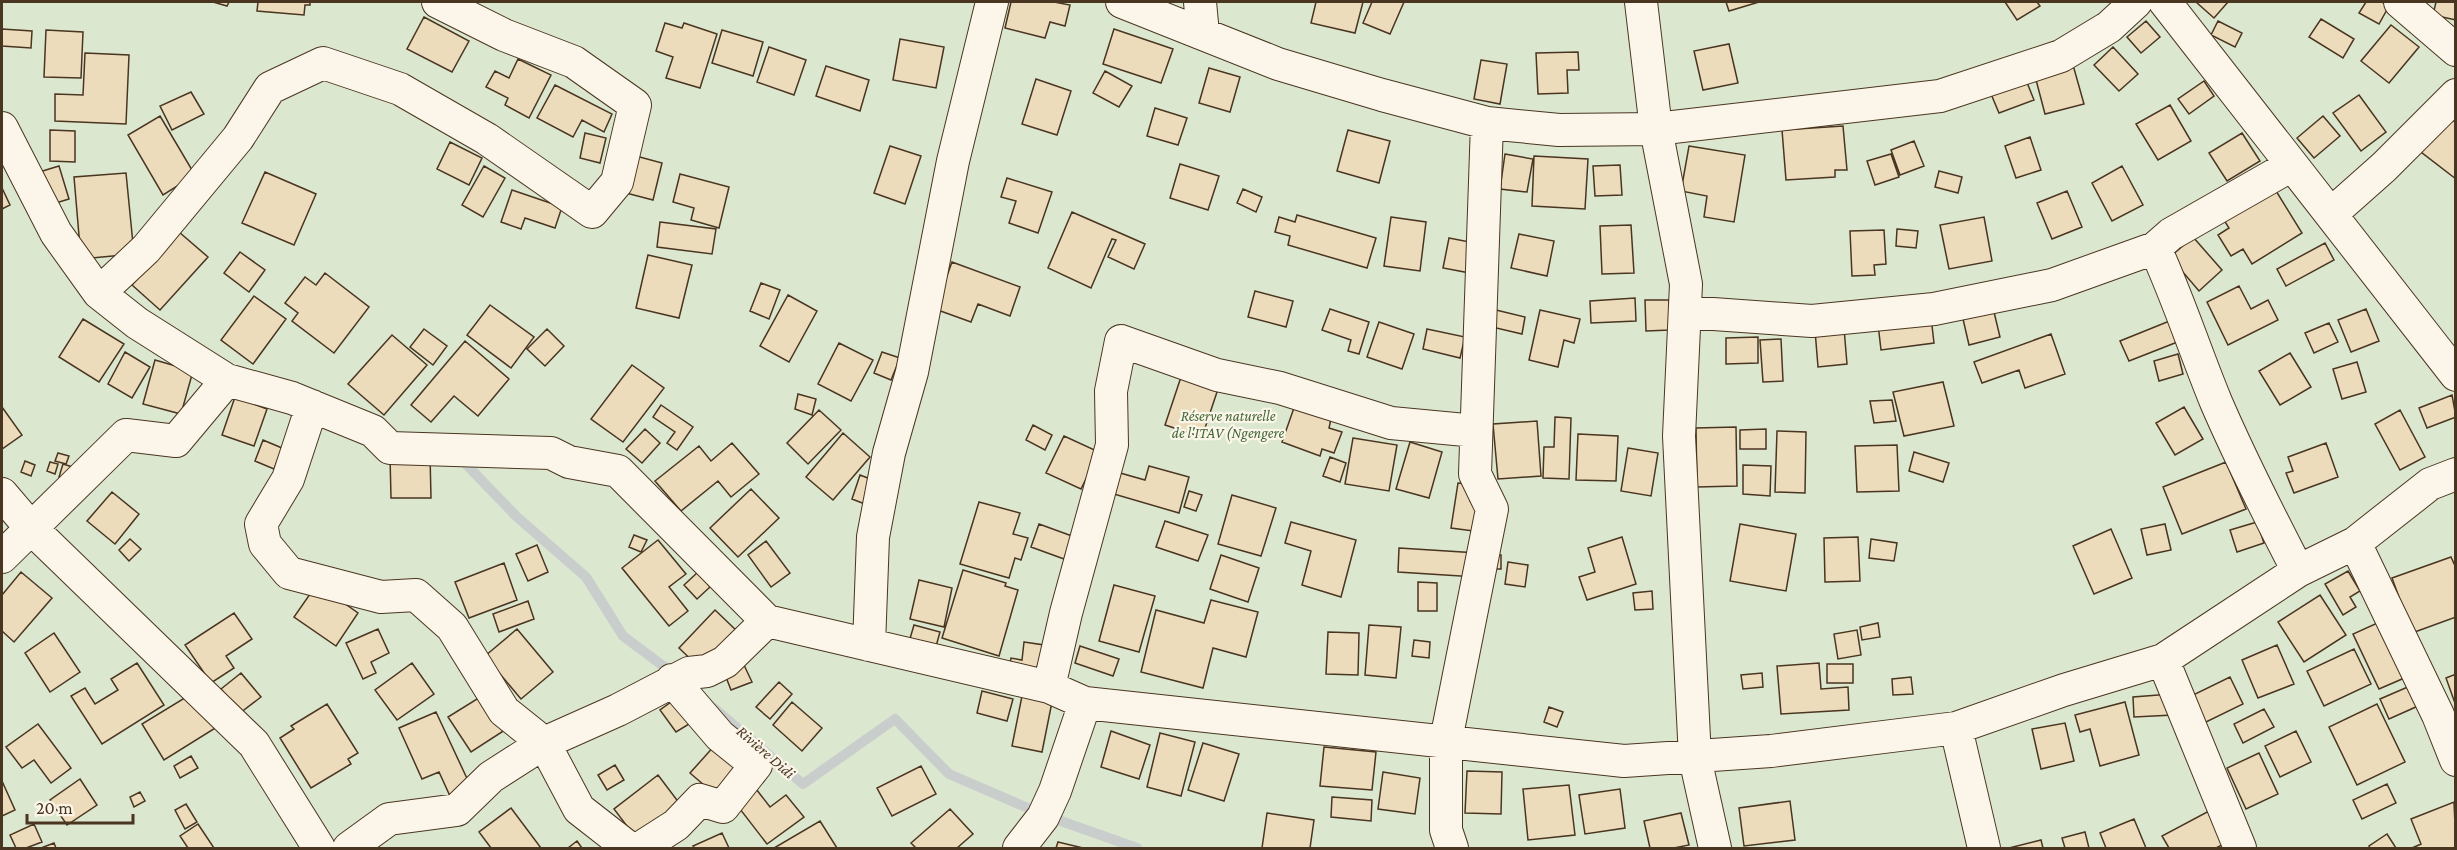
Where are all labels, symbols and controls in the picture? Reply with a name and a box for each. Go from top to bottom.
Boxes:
park label: Réserve naturelle de l'ITAV (Ngengere [1172,408,1284,442]
water label: Rivière Didi [734,722,799,782]
scale bar [27,787,134,825]
text: 20 m [36,798,73,818]

